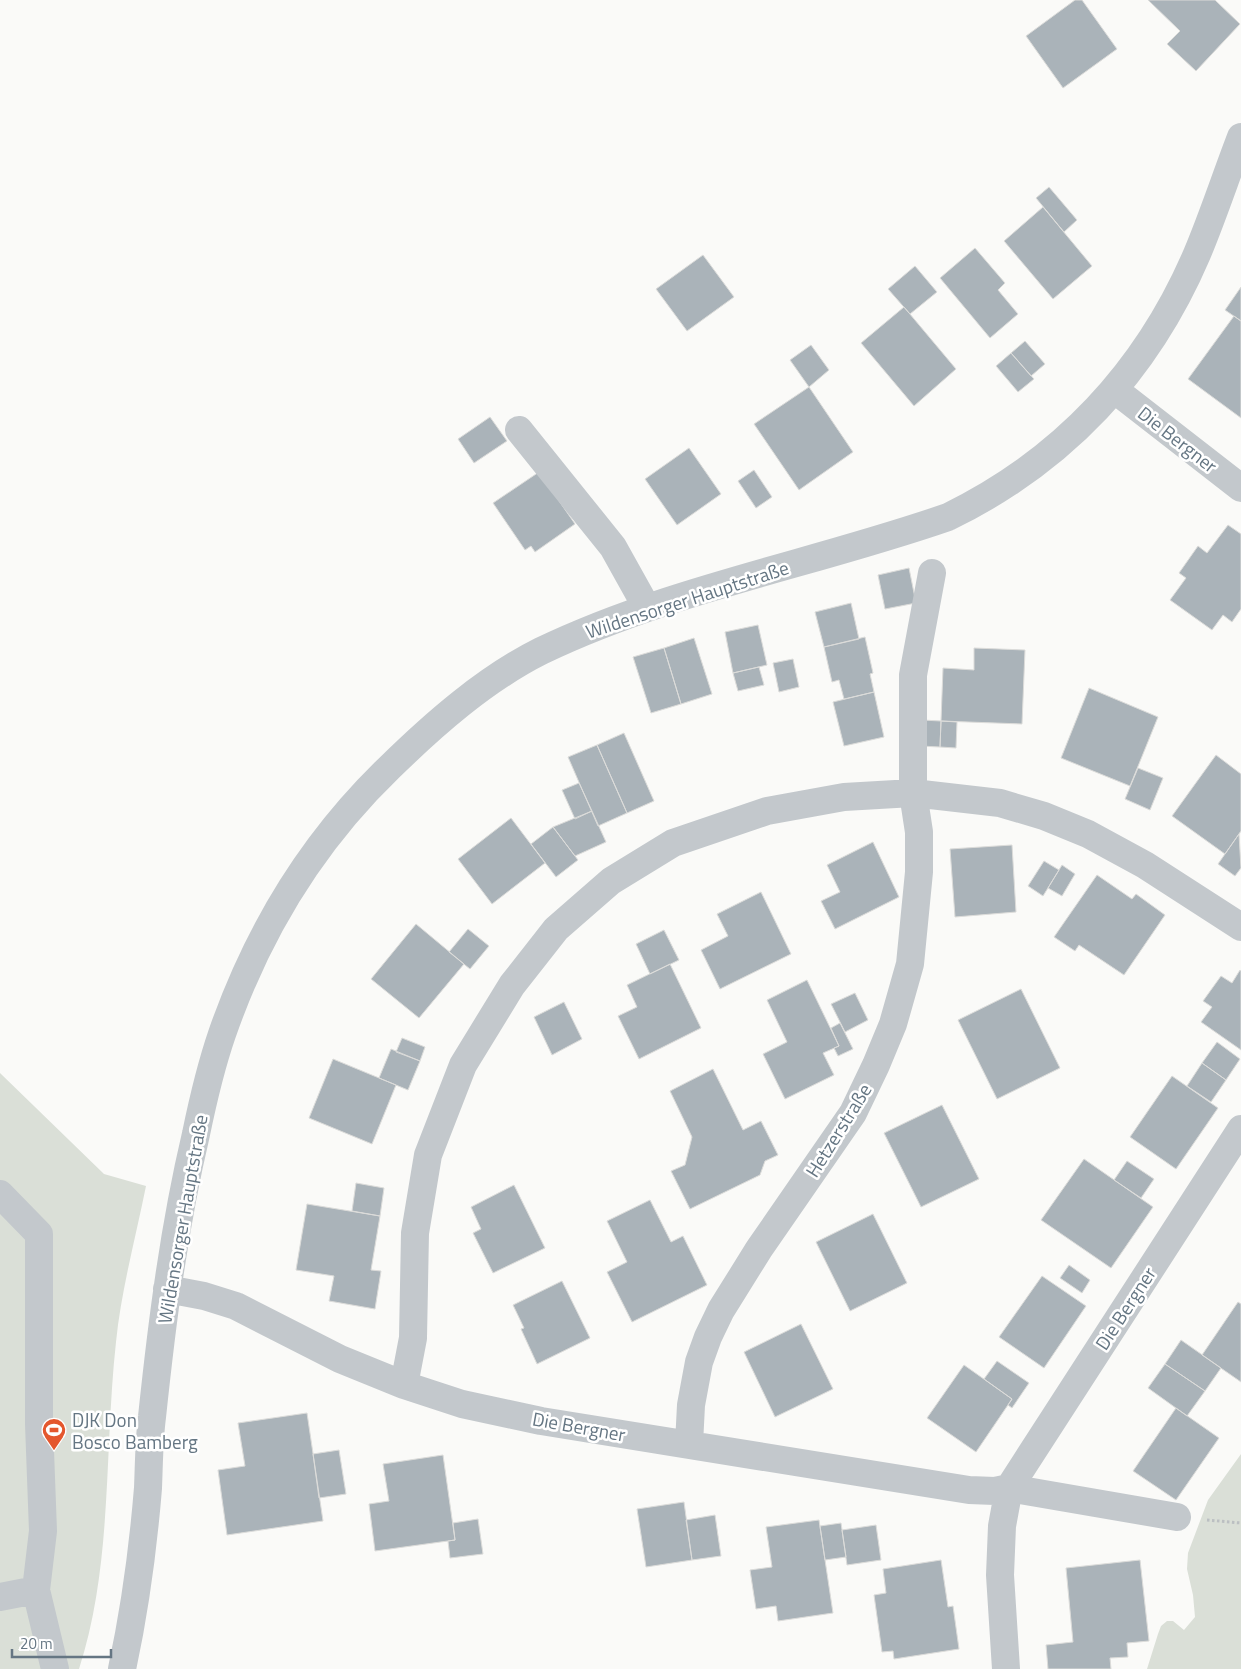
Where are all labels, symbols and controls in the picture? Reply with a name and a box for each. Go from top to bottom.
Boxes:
street label: Die Bergner [1132,399,1224,480]
street label: Wildensorger Hauptstraße [582,552,792,646]
street label: Hetzerstraße [798,1077,878,1183]
street label: Wildensorger Hauptstraße [149,1112,215,1326]
street label: Die Bergner [1087,1260,1163,1355]
street label: Die Bergner [530,1404,628,1449]
place label: DJK Don Bosco Bamberg [72,1405,198,1456]
sports icon: DJK Don Bosco Bamberg [41,1417,67,1451]
scale bar [12,1626,111,1658]
text: 20 m [20,1632,53,1655]

